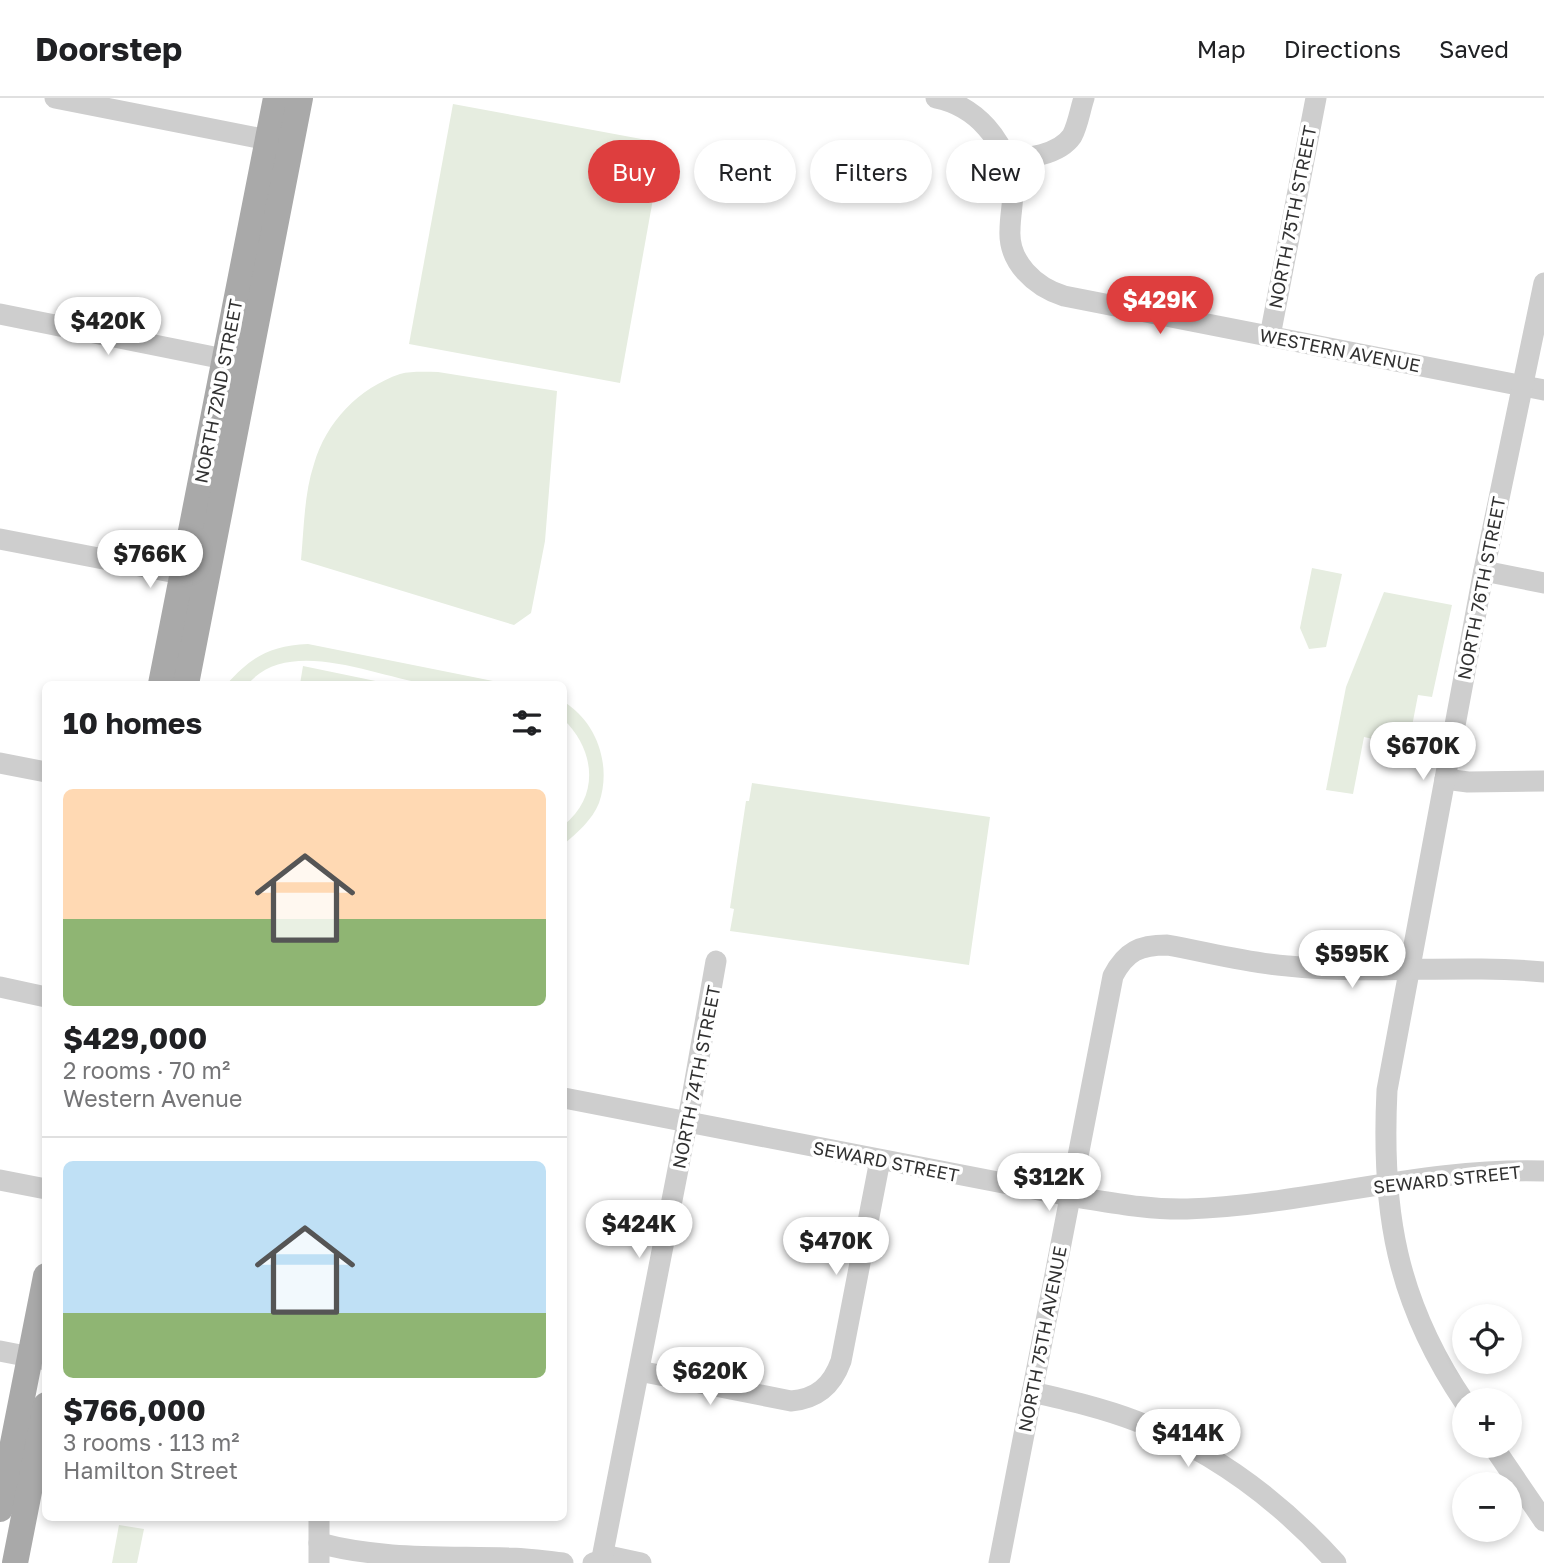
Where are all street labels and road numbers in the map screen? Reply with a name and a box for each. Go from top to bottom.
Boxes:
street label: NORTH 75TH STREET [1263,124,1321,310]
street label: NORTH 72ND STREET [189,297,247,485]
street label: WESTERN AVENUE [1258,324,1422,376]
street label: NORTH 76TH STREET [1452,495,1510,681]
street label: NORTH 74TH STREET [667,983,725,1171]
street label: SEWARD STREET [811,1136,961,1186]
street label: SEWARD STREET [1372,1160,1522,1198]
street label: NORTH 75TH AVENUE [1013,1244,1071,1434]

